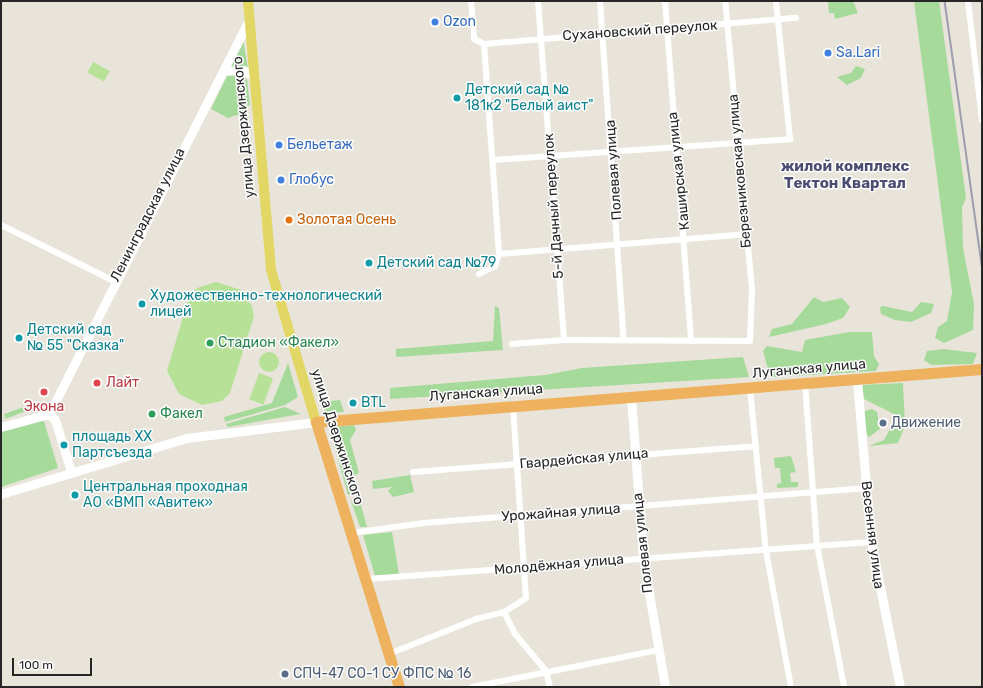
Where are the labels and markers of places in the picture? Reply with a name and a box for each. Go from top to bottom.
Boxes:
place label: Ozon [443,14,476,30]
marker: Ozon [430,17,440,27]
place label: Sa.Lari [836,45,880,61]
marker: Sa.Lari [823,48,833,58]
place label: Детский сад № 181к2 "Белый аист" [465,82,593,114]
marker: Детский сад № 181к2 "Белый аист" [452,93,462,103]
place label: Бельетаж [287,137,353,153]
marker: Бельетаж [274,140,284,150]
place label: Глобус [289,172,334,188]
marker: Глобус [276,175,286,185]
place label: Золотая Осень [297,212,396,228]
marker: Золотая Осень [284,215,294,225]
place label: Детский сад №79 [377,255,496,271]
marker: Детский сад №79 [364,258,374,268]
place label: Художественно-технологический лицей [150,288,382,320]
marker: Художественно-технологический лицей [137,299,147,309]
place label: Детский сад № 55 "Сказка" [27,322,124,354]
marker: Детский сад № 55 "Сказка" [14,333,24,343]
place label: Стадион «Факел» [218,335,339,351]
marker: Стадион «Факел» [205,338,215,348]
place label: Лайт [106,375,139,391]
marker: Лайт [91,377,103,389]
marker: Экона [39,387,49,397]
place label: BTL [361,395,386,411]
marker: BTL [348,398,358,408]
place label: Экона [24,399,64,415]
place label: Факел [160,406,203,422]
marker: Факел [147,409,157,419]
place label: Движение [891,415,961,431]
marker: Движение [878,418,888,428]
place label: площадь XX Партсъезда [72,429,152,462]
marker: площадь XX Партсъезда [59,440,69,450]
place label: Центральная проходная АО «ВМП «Авитек» [83,479,248,512]
marker: Центральная проходная АО «ВМП «Авитек» [70,490,80,500]
place label: СПЧ-47 СО-1 СУ ФПС № 16 [293,666,471,682]
marker: СПЧ-47 СО-1 СУ ФПС № 16 [280,669,290,679]

